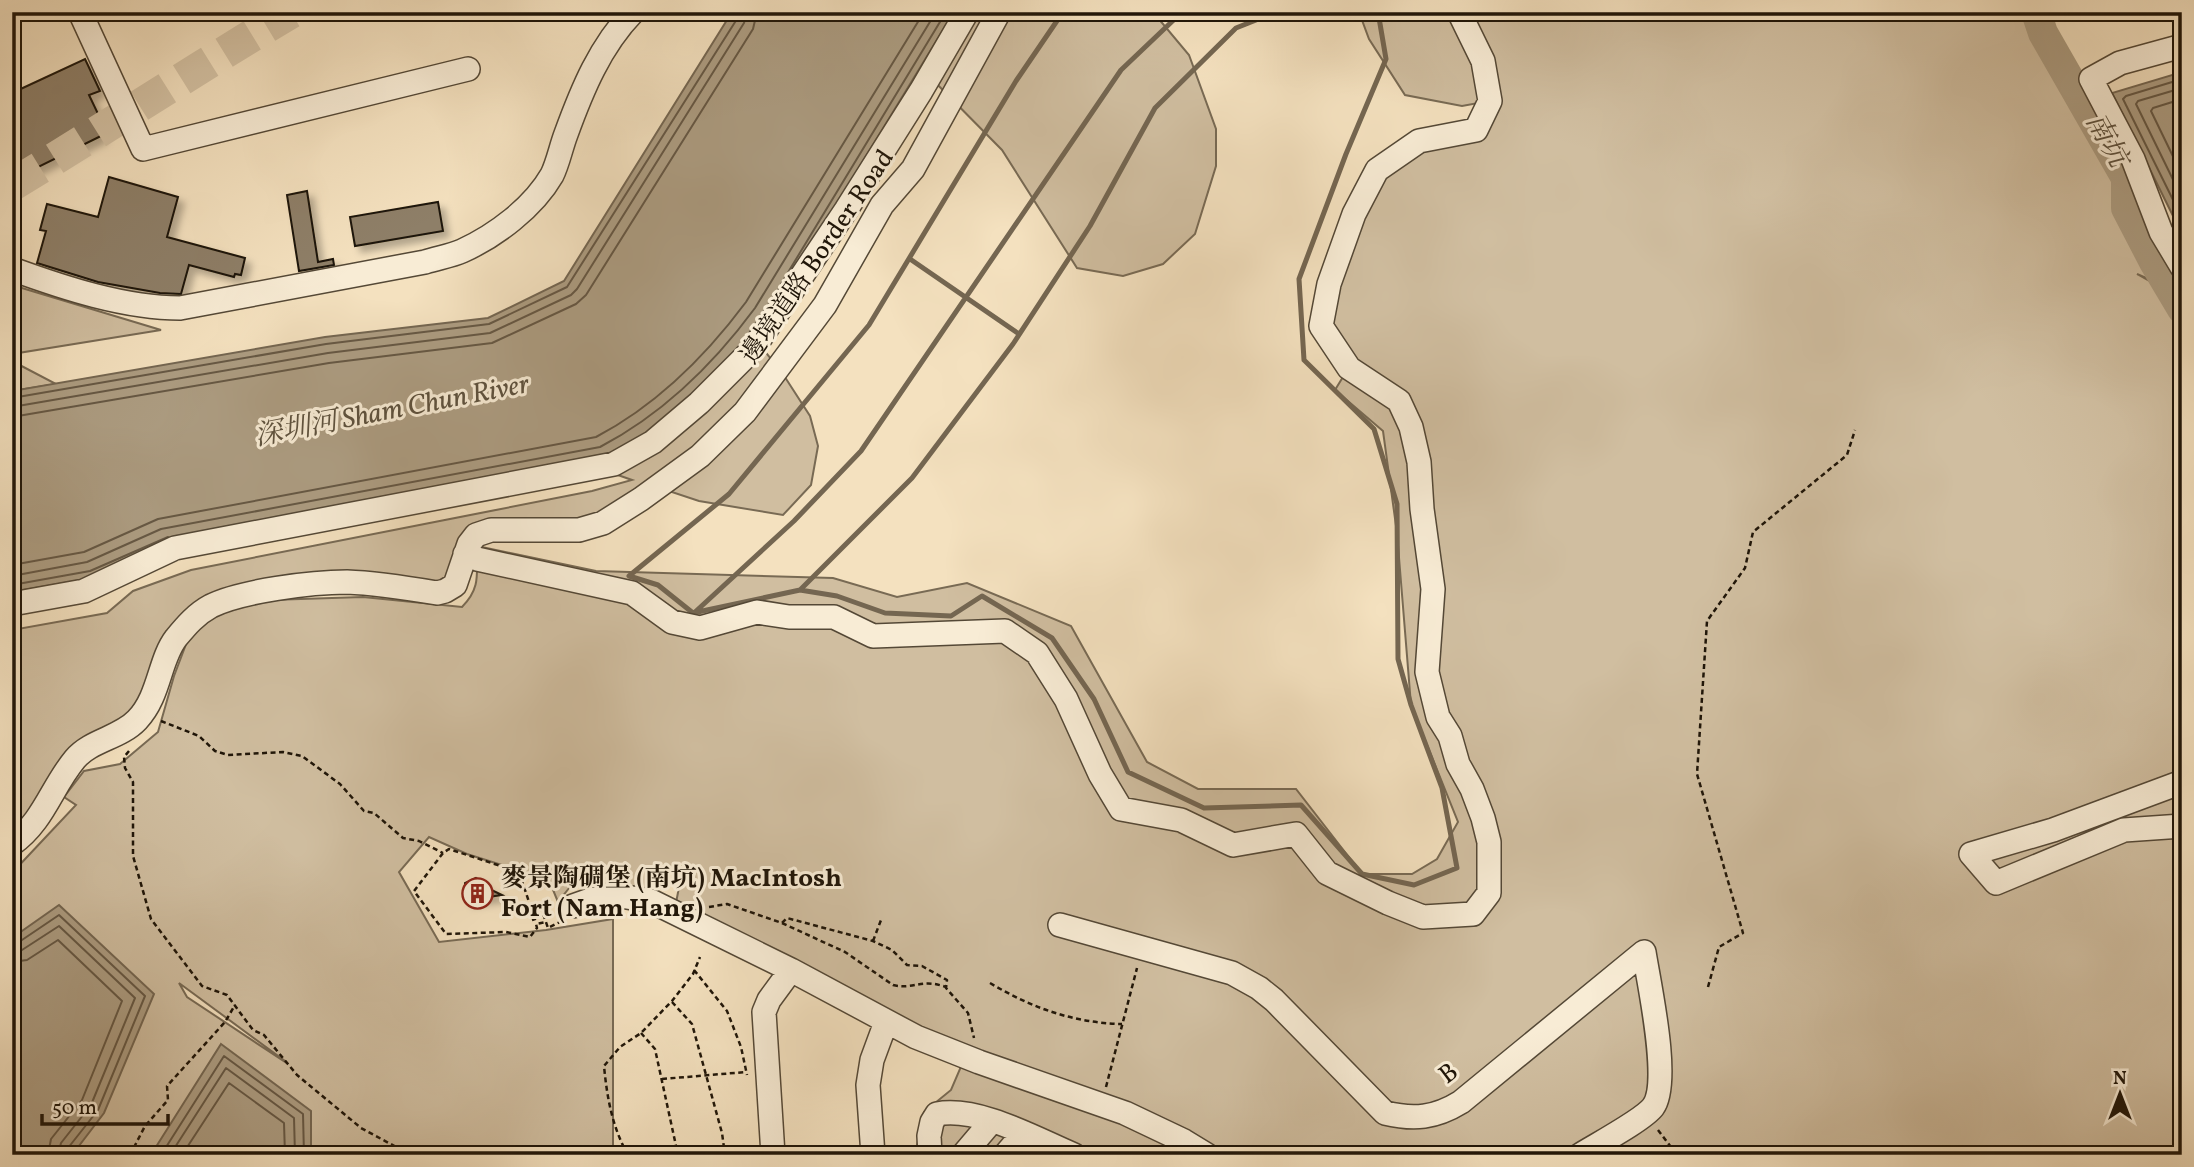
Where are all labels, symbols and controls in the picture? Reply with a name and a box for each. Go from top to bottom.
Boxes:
water label: 南坑 [2075,106,2139,177]
street label: 邊境道路 Border Road [733,143,903,371]
water label: 深圳河 Sham Chun River [251,365,533,457]
place label: 麥景陶碉堡 (南坑) MacIntosh Fort (Nam Hang) [501,861,842,927]
building icon: 麥景陶碉堡 (南坑) MacIntosh Fort (Nam Hang) [461,877,495,911]
street label: B [1432,1055,1466,1093]
north arrow [2086,1058,2156,1128]
text: N [2113,1066,2127,1092]
scale bar [42,1083,168,1127]
text: 50 m [52,1094,97,1123]

